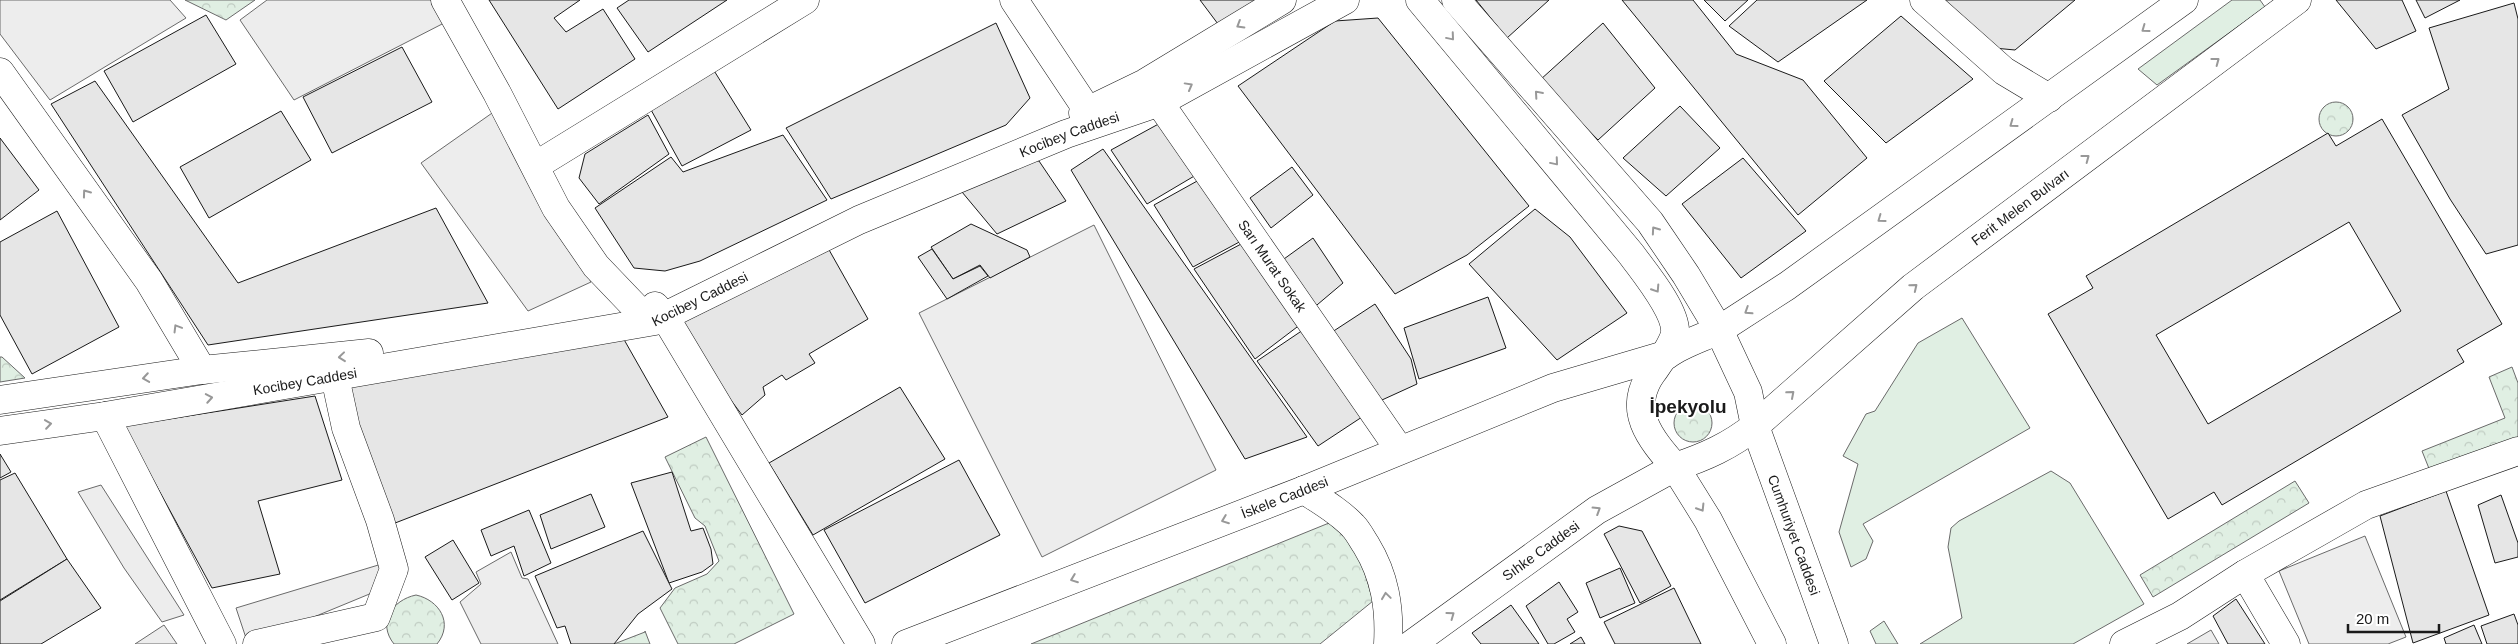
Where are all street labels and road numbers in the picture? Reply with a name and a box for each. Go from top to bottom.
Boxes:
street label: Kocibey Caddesi [1017,109,1121,160]
street label: Ferit Melen Bulvarı [1968,165,2072,249]
street label: Sarı Murat Sokak [1235,217,1310,316]
street label: Kocibey Caddesi [649,268,750,329]
street label: Kocibey Caddesi [252,365,358,398]
street label: İskele Caddesi [1239,473,1330,522]
street label: Cumhuriyet Caddesi [1765,473,1823,597]
street label: Sıhke Caddesi [1499,518,1582,584]

